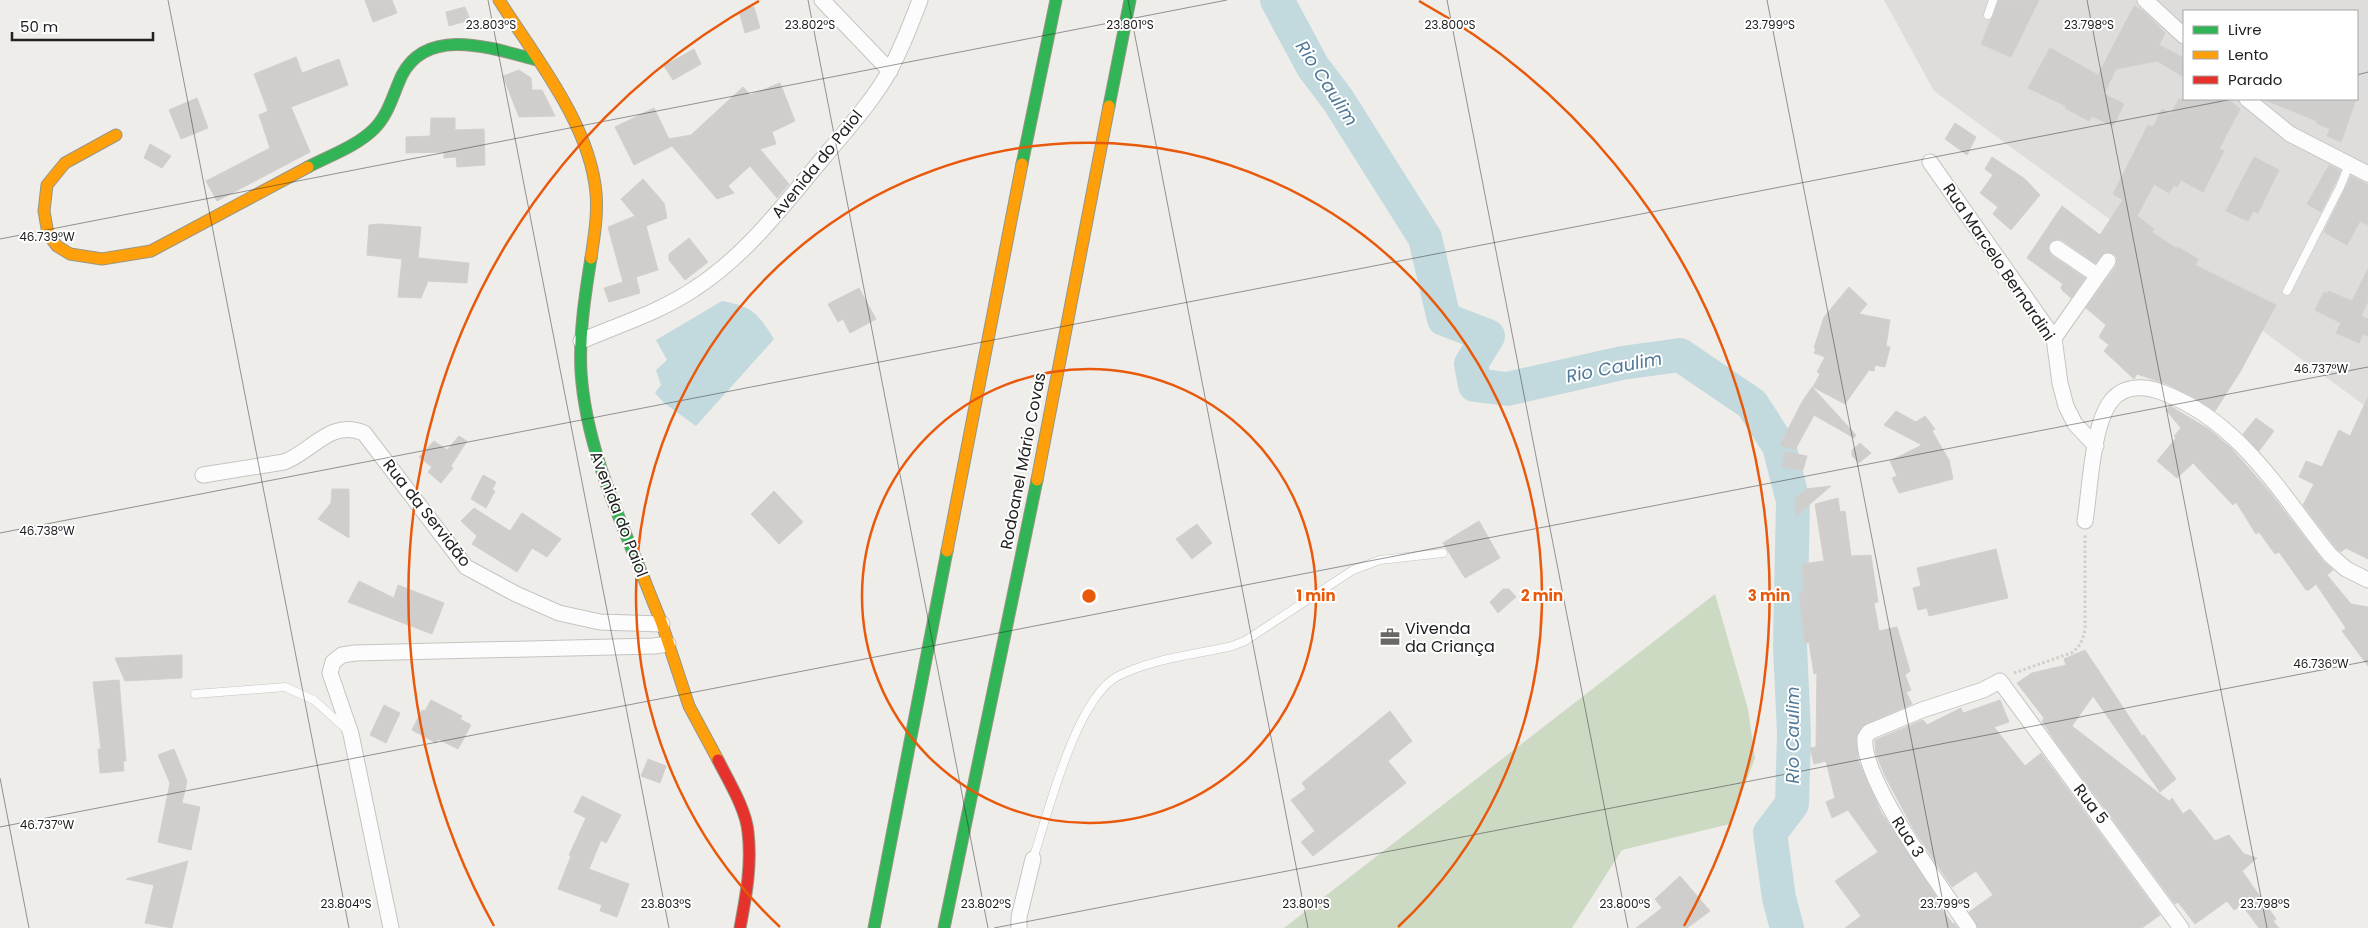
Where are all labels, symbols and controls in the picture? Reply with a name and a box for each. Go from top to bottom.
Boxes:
scale bar [12,10,154,42]
legend [2183,10,2358,100]
text: 50 m [20,16,58,37]
text: 23.803°S [466,16,516,33]
text: 23.802°S [785,16,835,33]
text: 23.801°S [1106,16,1154,33]
text: 23.800°S [1424,16,1476,33]
text: 23.799°S [1745,16,1795,33]
text: 23.798°S [2064,16,2114,33]
text: Livre [2228,19,2261,40]
water label: Rio Caulim [1290,35,1364,131]
text: Lento [2228,44,2268,65]
text: Parado [2228,69,2282,90]
street label: Avenida do Paiol [766,105,868,223]
street label: Rua Marcelo Bernardini [1938,179,2060,345]
text: 46.739°W [19,228,75,245]
water label: Rio Caulim [1564,345,1664,389]
text: 46.737°W [2294,360,2349,377]
street label: Rodoanel Mário Covas [995,370,1051,552]
street label: Avenida do Paiol [584,448,654,580]
street label: Rua da Servidão [378,454,476,572]
text: 46.738°W [19,522,75,539]
text: 1 min [1296,585,1336,606]
text: 2 min [1521,585,1563,606]
text: 3 min [1748,585,1790,606]
centre of rings [1080,587,1098,605]
place label: Vivenda da Criança [1405,617,1495,658]
office icon: Vivenda da Criança [1379,626,1401,648]
text: 46.736°W [2293,655,2349,672]
water label: Rio Caulim [1780,686,1805,784]
street label: Rua 5 [2068,779,2114,829]
street label: Rua 3 [1886,812,1930,862]
text: 46.737°W [20,816,75,833]
text: 23.804°S [320,895,372,912]
text: 23.803°S [641,895,691,912]
text: 23.802°S [961,895,1011,912]
text: 23.801°S [1282,895,1330,912]
text: 23.800°S [1599,895,1651,912]
text: 23.799°S [1920,895,1970,912]
text: 23.798°S [2240,895,2290,912]

